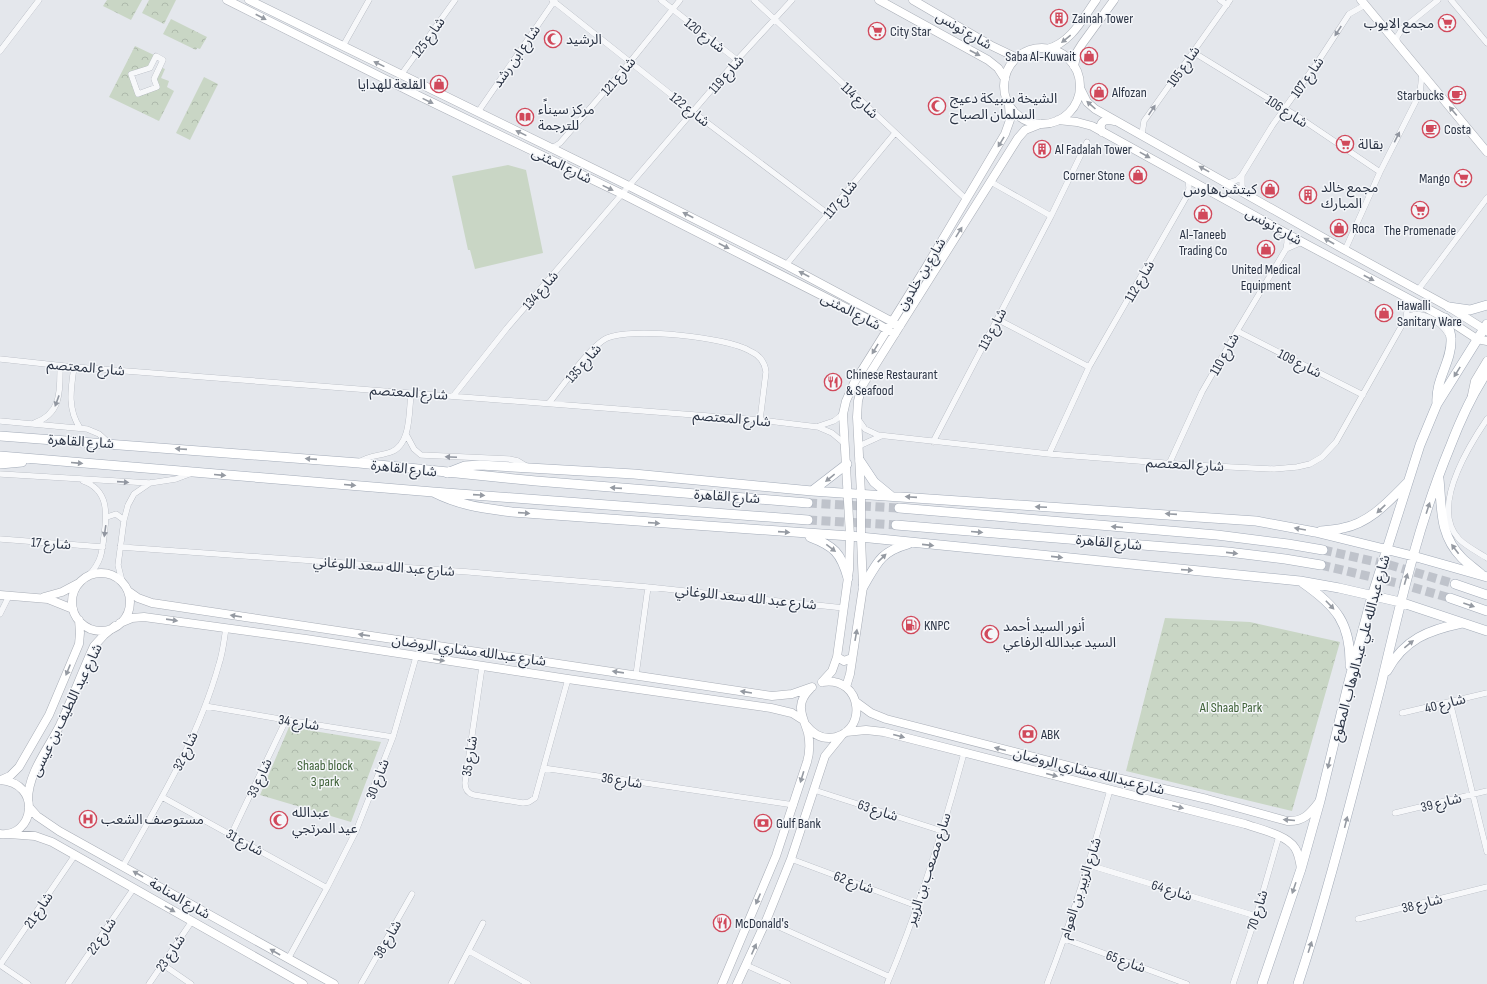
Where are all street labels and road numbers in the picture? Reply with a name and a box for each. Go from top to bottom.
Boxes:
street label: شارع تونس [932,8,995,55]
street label: شارع 125 [408,14,450,62]
street label: شارع 120 [680,14,728,58]
street label: شارع ابن رشد [489,22,546,92]
street label: شارع 105 [1163,42,1205,91]
street label: شارع 119 [705,52,749,98]
street label: شارع 121 [597,53,641,100]
street label: شارع 107 [1287,53,1329,102]
street label: شارع 114 [836,79,882,124]
street label: شارع 122 [665,88,713,132]
street label: شارع 106 [1261,92,1311,133]
street label: شارع المثنى [528,144,595,189]
street label: شارع 117 [820,177,863,223]
street label: شارع تونس [1242,204,1305,251]
street label: شارع بن خلدون [893,235,951,315]
street label: شارع 112 [1121,257,1160,306]
street label: شارع 134 [519,267,563,315]
street label: شارع المثنى [817,289,884,336]
street label: شارع 113 [974,305,1012,354]
street label: شارع 110 [1206,330,1245,379]
street label: شارع 135 [562,340,606,388]
street label: شارع 109 [1274,345,1325,383]
street label: شارع المعتصم [46,356,126,381]
street label: شارع المعتصم [369,381,449,406]
street label: شارع المعتصم [692,407,772,432]
street label: شارع القاهرة [47,431,115,454]
street label: شارع المعتصم [1145,454,1225,477]
street label: شارع القاهرة [370,457,438,482]
street label: شارع القاهرة [693,486,761,509]
street label: شارع القاهرة [1075,531,1143,556]
street label: شارع 17 [30,534,72,555]
street label: شارع عبد الله سعد اللوغاني [312,553,455,582]
street label: شارع عبدالله علي عبدالوهاب المطوع [1327,553,1396,744]
street label: شارع عبد الله سعد اللوغاني [674,582,818,616]
street label: شارع عبدالله مشاري الروضان [390,631,547,672]
street label: شارع عبد اللطيف بن عيسى [27,641,108,780]
street label: شارع 40 [1423,690,1468,719]
street label: شارع 34 [277,711,321,736]
street label: شارع 32 [169,729,204,774]
street label: شارع 35 [458,734,483,778]
street label: شارع عبدالله مشاري الروضان [1011,744,1166,801]
street label: شارع 33 [243,756,278,801]
street label: شارع 30 [362,757,395,802]
street label: شارع 36 [600,769,644,794]
street label: شارع 39 [1419,789,1464,818]
street label: شارع 63 [855,796,900,827]
street label: سارع مصعب بن الزبير [902,810,957,929]
street label: شارع 31 [222,825,267,861]
street label: شارع الزبير بن العوام [1056,835,1107,942]
street label: شارع 62 [831,867,876,899]
street label: شارع المنامة [145,874,213,924]
street label: شارع 64 [1149,876,1194,907]
street label: شارع 70 [1243,888,1274,933]
street label: شارع 21 [20,889,58,933]
street label: شارع 38 [1400,890,1445,919]
street label: شارع 22 [83,914,122,959]
street label: شارع 38 [370,917,407,962]
street label: شارع 23 [152,931,191,976]
street label: شارع 65 [1103,946,1148,978]

